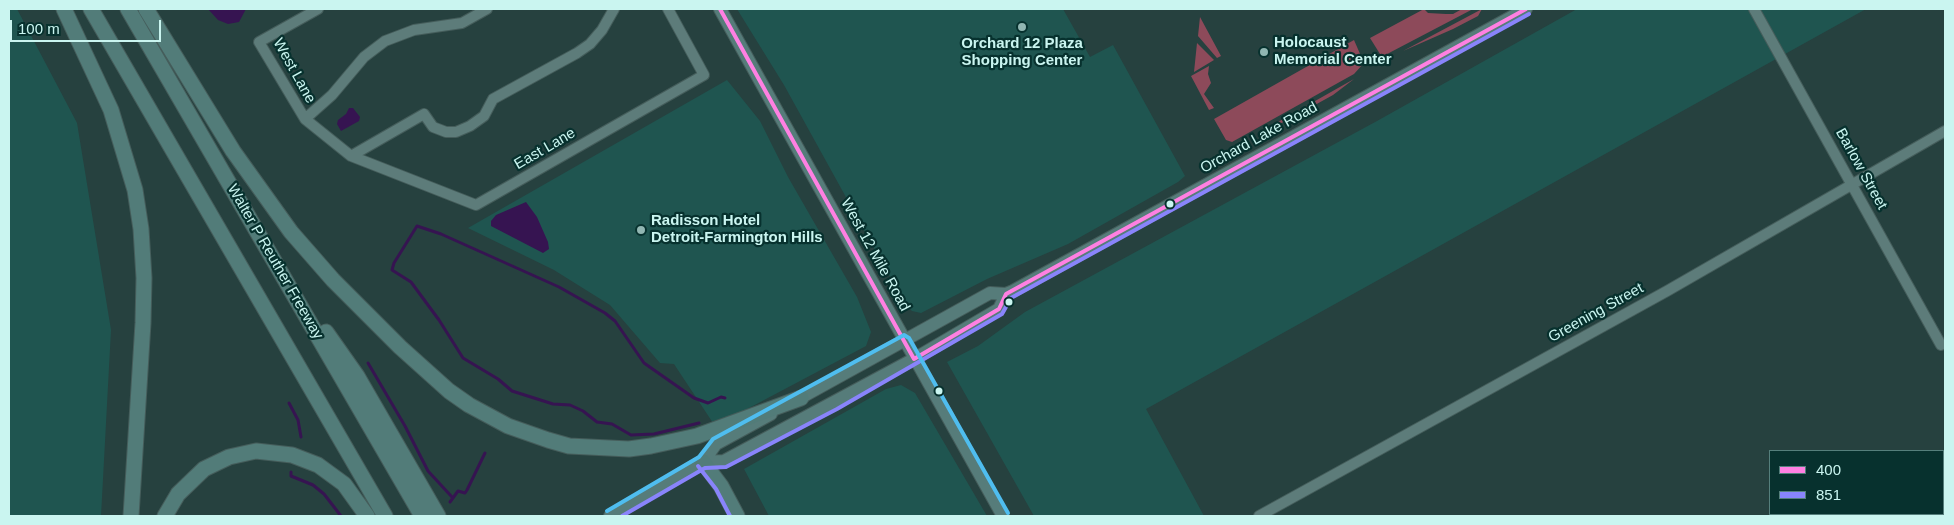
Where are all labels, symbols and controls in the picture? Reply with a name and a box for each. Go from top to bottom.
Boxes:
scale bar [12,10,164,42]
text: 100 m [18,20,60,37]
marker: Orchard 12 Plaza Shopping Center [1016,21,1028,33]
place label: Holocaust Memorial Center [1274,34,1392,69]
street label: West Lane [269,35,319,107]
place label: Orchard 12 Plaza Shopping Center [961,35,1083,70]
marker: Holocaust Memorial Center [1258,46,1270,58]
street label: Orchard Lake Road [1197,98,1321,178]
street label: East Lane [511,124,579,174]
street label: Barlow Street [1831,125,1891,213]
street label: Walter P Reuther Freeway [223,181,327,343]
street label: West 12 Mile Road [836,195,914,315]
unlabelled marker [1165,199,1175,209]
place label: Radisson Hotel Detroit-Farmington Hills [651,212,823,247]
marker: Radisson Hotel Detroit-Farmington Hills [635,224,647,236]
street label: Greening Street [1545,279,1647,347]
unlabelled marker [1004,297,1014,307]
unlabelled marker [934,386,944,396]
legend [1769,450,1944,515]
text: 400 [1816,461,1841,478]
text: 851 [1816,486,1841,503]

